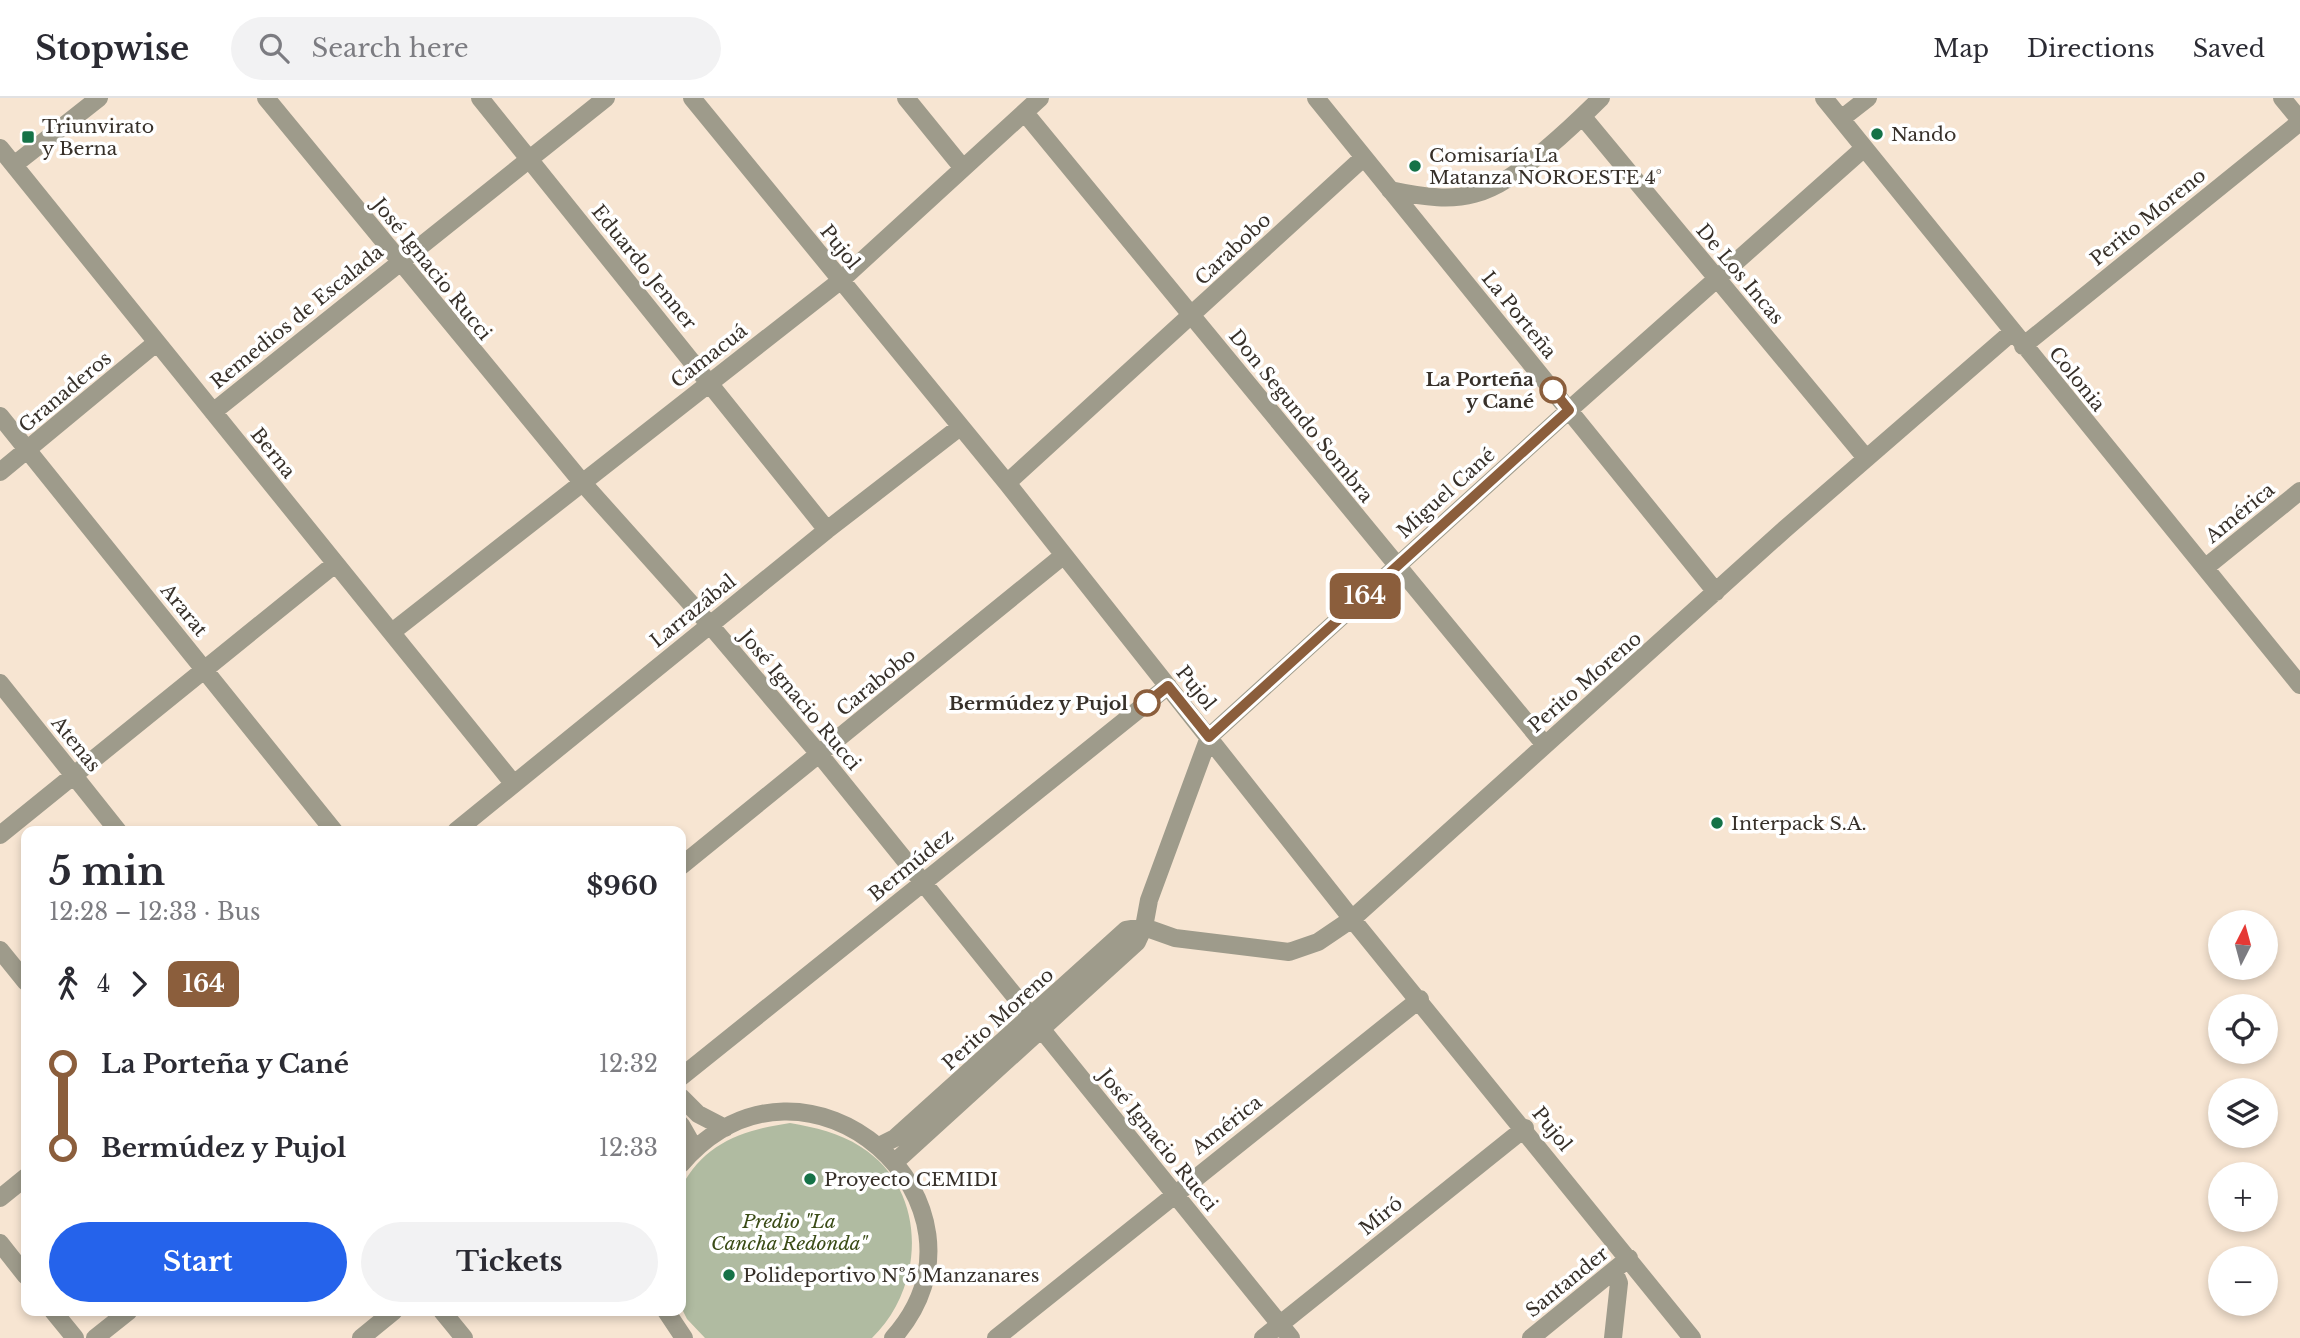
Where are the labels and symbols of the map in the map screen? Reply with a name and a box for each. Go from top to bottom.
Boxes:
place label: Triunvirato y Berna [42,115,154,160]
place label: Nando [1891,123,1956,146]
marker: Nando [1869,126,1885,142]
marker: Triunvirato y Berna [20,129,36,145]
place label: Comisaría La Matanza NOROESTE 4° [1429,144,1662,189]
marker: Comisaría La Matanza NOROESTE 4° [1407,158,1423,174]
street label: Perito Moreno [2086,163,2210,271]
street label: José Ignacio Rucci [366,191,497,345]
street label: Eduardo Jenner [587,200,701,334]
street label: Carabobo [1190,208,1276,290]
street label: De Los Incas [1691,219,1789,329]
street label: Pujol [815,220,865,274]
street label: Remedios de Escalada [206,240,388,394]
street label: La Porteña [1477,267,1561,363]
street label: Camacuá [666,319,752,393]
street label: Don Segundo Sombra [1224,325,1378,507]
street label: Colonia [2044,342,2110,416]
street label: Granaderos [14,347,116,437]
place label: La Porteña y Cané [1425,368,1534,413]
marker: La Porteña y Cané [1540,377,1566,403]
street label: Berna [246,423,301,483]
street label: Miguel Cané [1392,443,1500,543]
street label: América [2200,478,2280,548]
street label: Larrazábal [646,570,740,652]
line badge: 164 [1325,573,1405,619]
street label: Ararat [155,578,213,642]
street label: José Ignacio Rucci [733,623,866,775]
street label: Perito Moreno [1524,627,1646,737]
street label: Carabobo [832,643,920,721]
street label: Pujol [1171,661,1221,715]
marker: Bermúdez y Pujol [1134,690,1160,716]
place label: Bermúdez y Pujol [949,692,1128,715]
street label: Atenas [46,711,105,776]
place label: Interpack S.A. [1731,812,1867,835]
marker: Interpack S.A. [1709,815,1725,831]
street label: Bermúdez [864,824,958,906]
north arrow [2208,910,2278,980]
street label: Perito Moreno [938,963,1058,1075]
street label: José Ignacio Rucci [1092,1062,1223,1216]
street label: América [1187,1090,1267,1160]
street label: Pujol [1527,1102,1577,1156]
place label: Proyecto CEMIDI [824,1168,998,1191]
marker: Proyecto CEMIDI [802,1171,818,1187]
street label: Miró [1355,1192,1407,1240]
park label: Predio "La Cancha Redonda" [711,1210,869,1255]
street label: Santander [1521,1242,1613,1322]
place label: Polideportivo Nº5 Manzanares [743,1264,1039,1287]
marker: Polideportivo Nº5 Manzanares [721,1267,737,1283]

